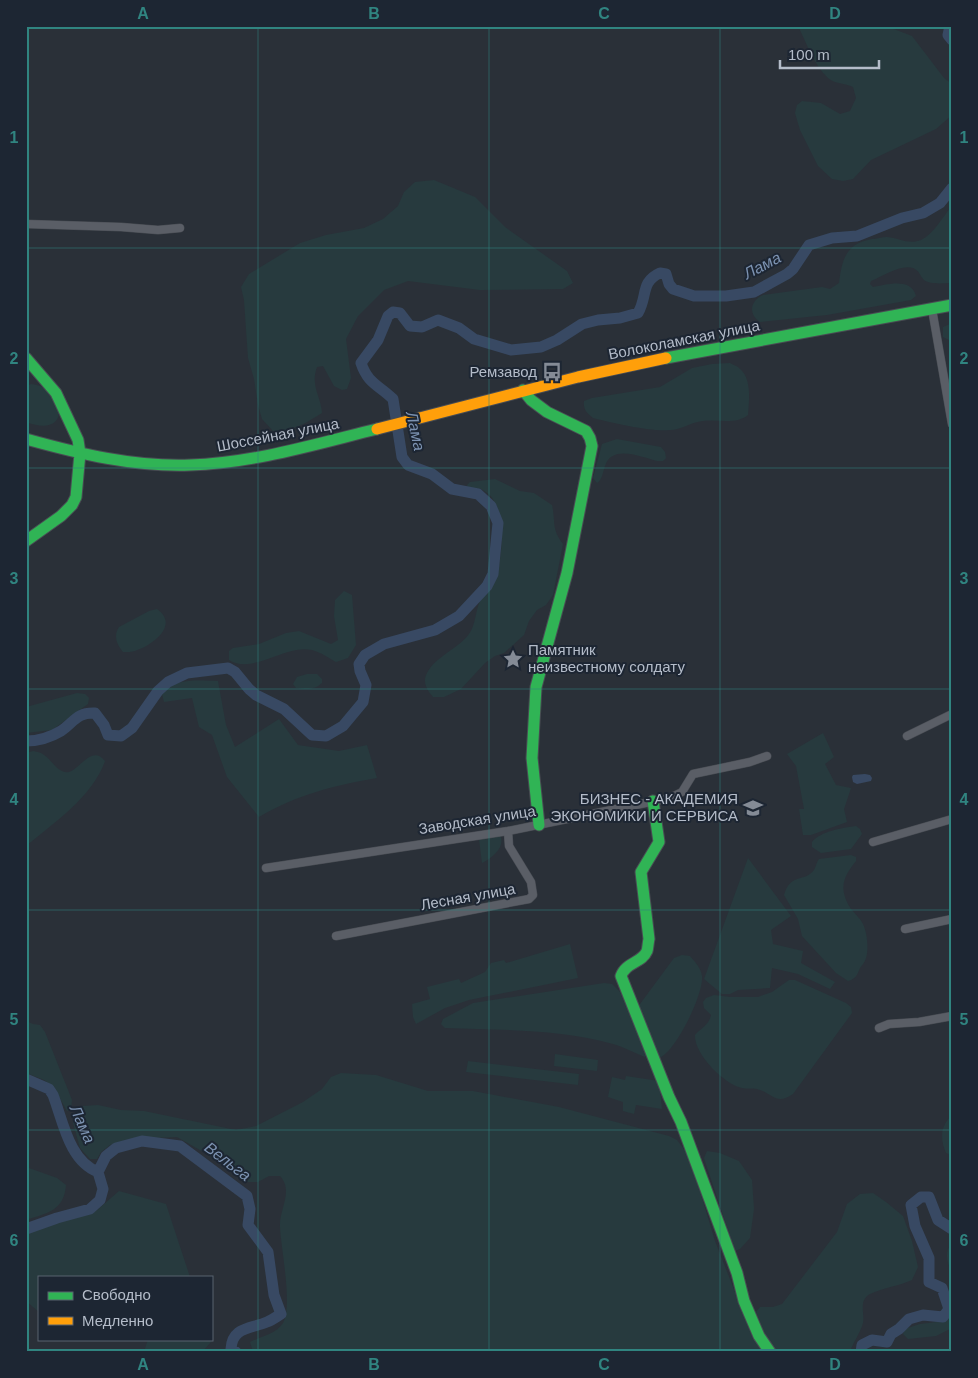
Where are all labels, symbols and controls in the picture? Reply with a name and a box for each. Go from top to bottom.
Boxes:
text: A [137,5,149,22]
text: B [368,5,380,22]
text: C [598,5,610,22]
text: D [829,5,841,22]
scale bar [780,38,879,70]
text: 100 m [788,46,830,63]
text: 1 [10,129,19,146]
text: 1 [960,129,969,146]
water label: Лама [740,249,784,283]
street label: Волоколамская улица [607,316,762,363]
text: 2 [10,350,19,367]
text: 2 [960,350,969,367]
bus stop icon: Ремзавод [541,361,563,383]
place label: Ремзавод [469,363,537,380]
water label: Лама [403,409,428,452]
street label: Шоссейная улица [215,414,341,455]
text: 3 [10,570,19,587]
text: 3 [960,570,969,587]
place label: Памятник неизвестному солдату [528,641,685,675]
place icon: Памятник неизвестному солдату [502,648,524,670]
place label: БИЗНЕС - АКАДЕМИЯ ЭКОНОМИКИ И СЕРВИСА [550,790,738,824]
text: 4 [10,791,19,808]
text: 4 [960,791,969,808]
school or university icon: БИЗНЕС - АКАДЕМИЯ ЭКОНОМИКИ И СЕРВИСА [742,797,764,819]
street label: Заводская улица [417,802,537,837]
street label: Лесная улица [419,880,517,913]
text: 5 [10,1011,19,1028]
text: 5 [960,1011,969,1028]
water label: Лама [66,1102,98,1146]
water label: Вельга [201,1139,254,1184]
text: 6 [10,1232,19,1249]
text: 6 [960,1232,969,1249]
legend [38,1276,212,1340]
text: Свободно [82,1286,151,1303]
text: Медленно [82,1312,153,1329]
text: A [137,1356,149,1373]
text: B [368,1356,380,1373]
text: C [598,1356,610,1373]
text: D [829,1356,841,1373]

